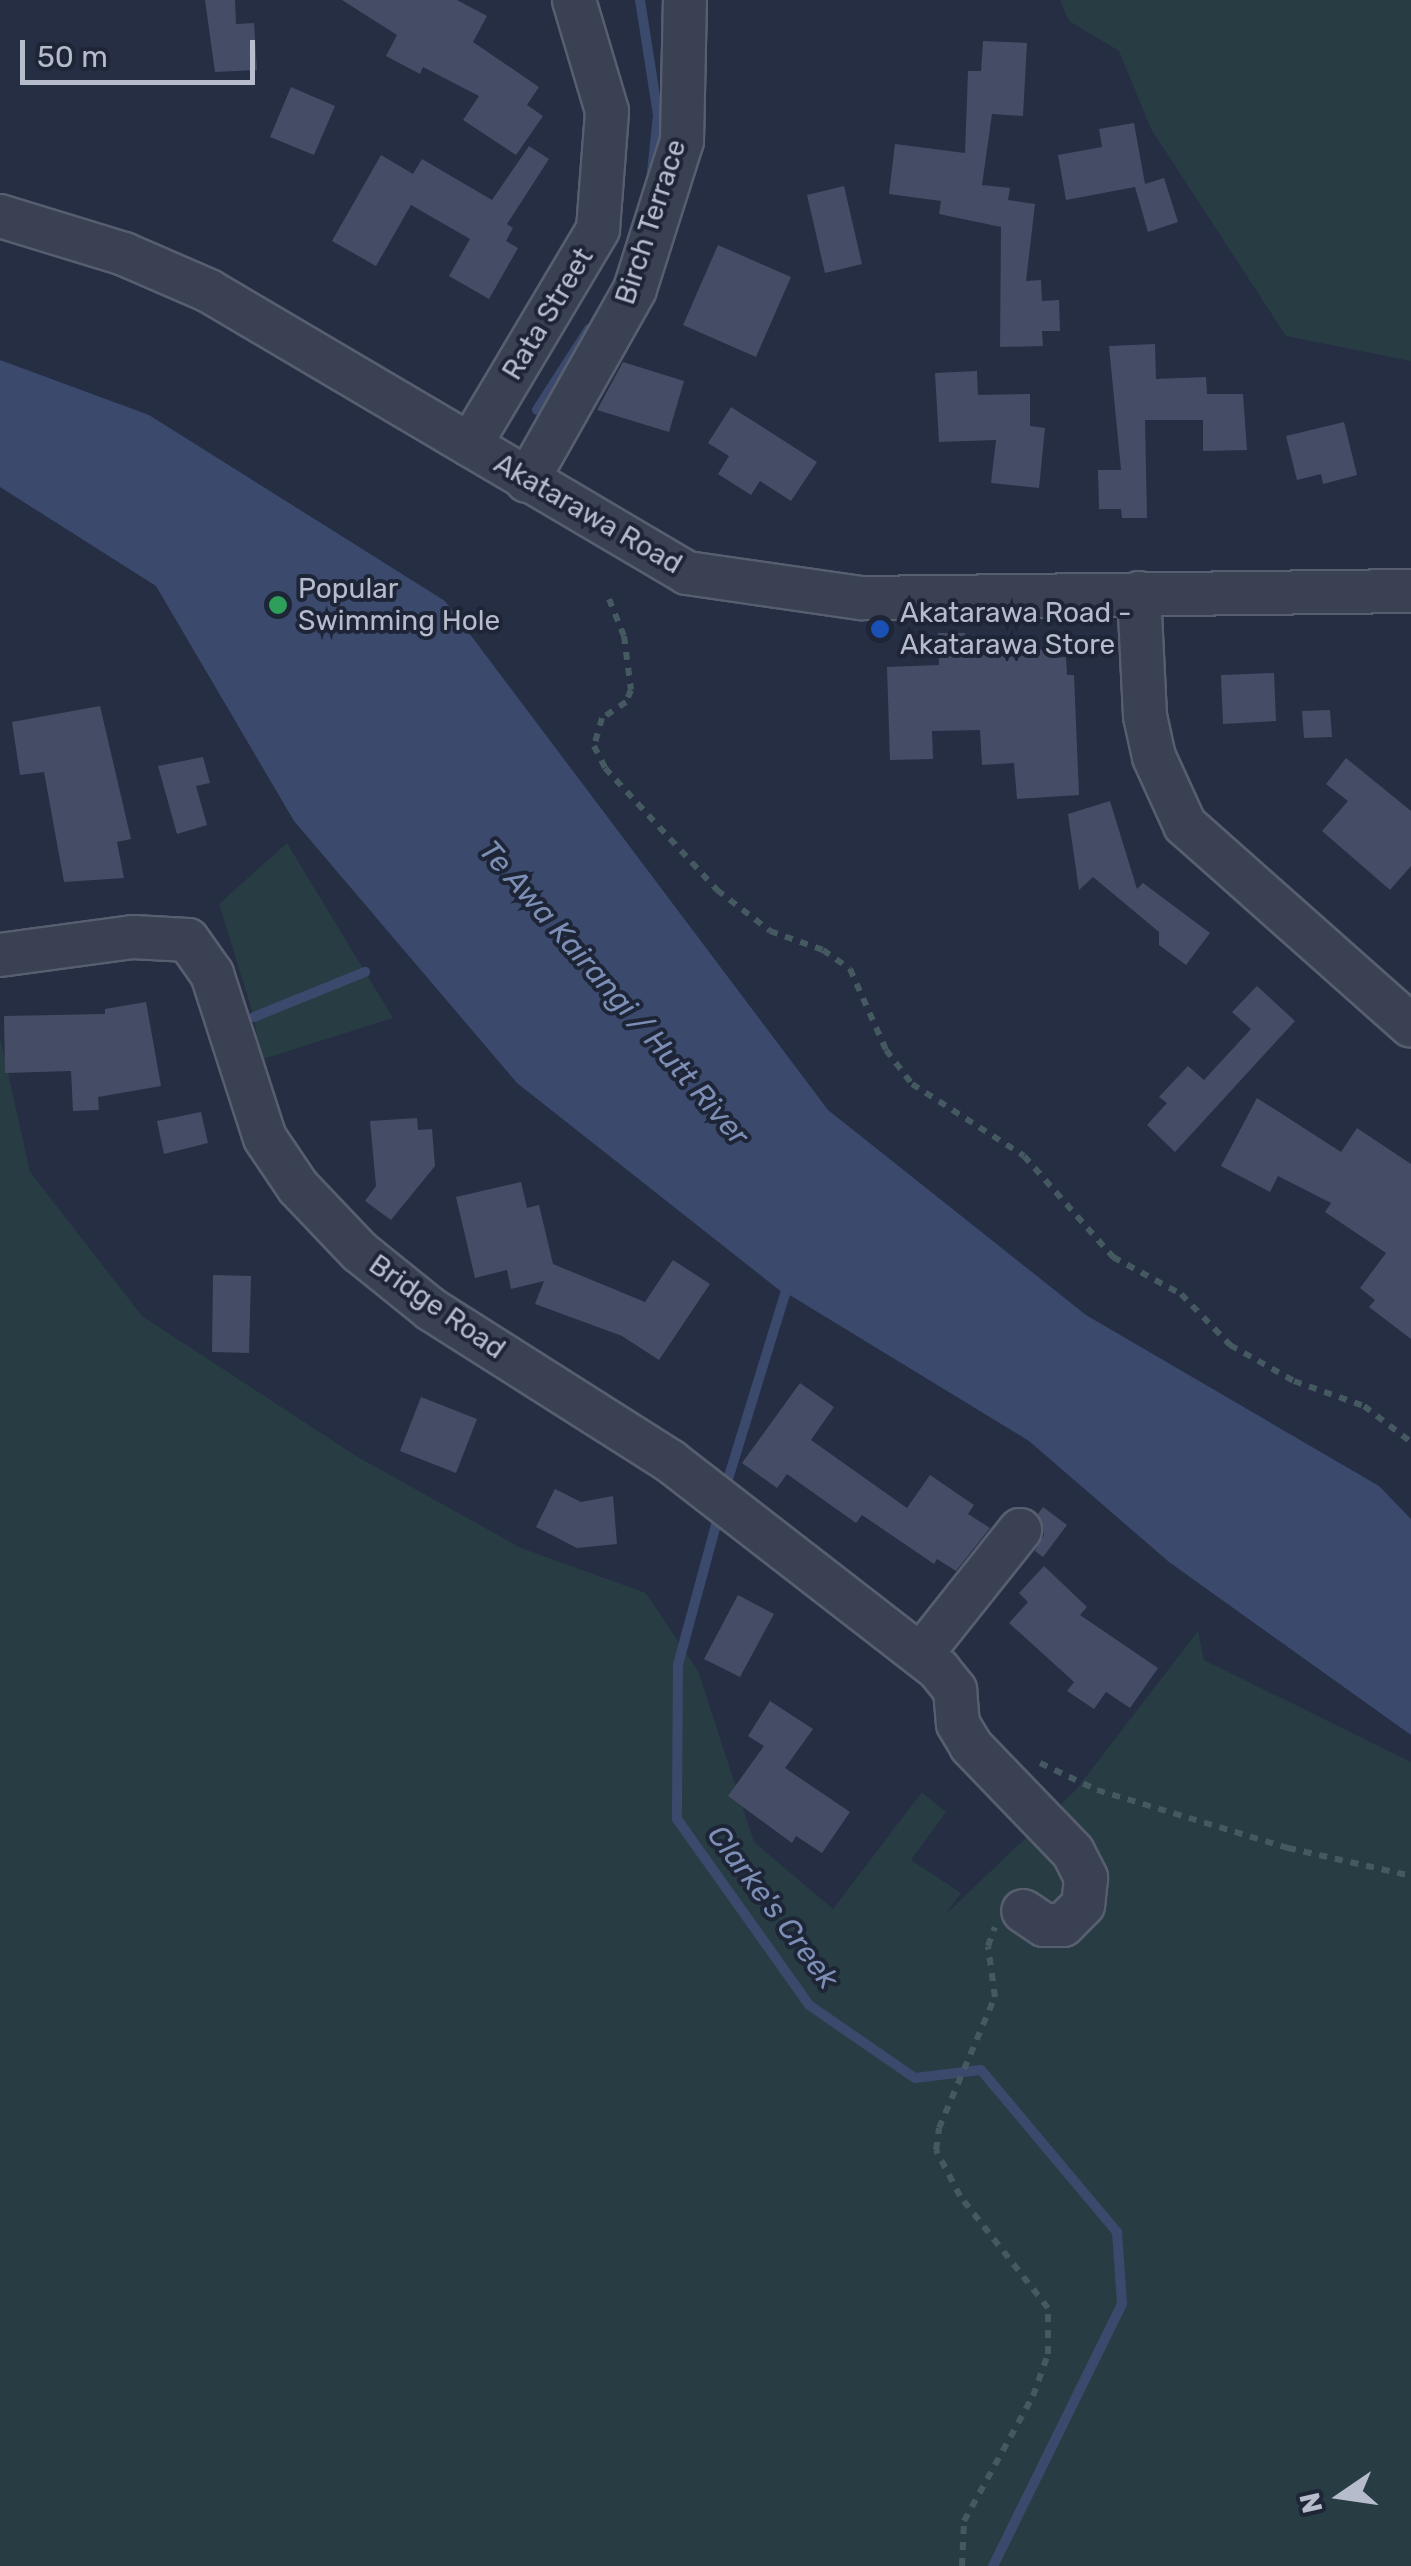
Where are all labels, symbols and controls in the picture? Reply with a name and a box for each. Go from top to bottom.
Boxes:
scale bar [25,20,260,82]
text: 50 m [37,39,108,75]
street label: Birch Terrace [608,135,694,309]
street label: Rata Street [496,242,600,386]
street label: Akatarawa Road [488,447,688,581]
place label: Popular Swimming Hole [298,572,500,638]
marker: Popular Swimming Hole [267,594,289,616]
place label: Akatarawa Road - Akatarawa Store [900,596,1132,662]
marker: Akatarawa Road - Akatarawa Store [869,618,891,640]
water label: Te Awa Kairangi / Hutt River [471,833,757,1153]
street label: Bridge Road [362,1248,512,1366]
water label: Clarke's Creek [700,1818,846,1996]
north arrow [1291,2446,1391,2546]
text: N [1293,2489,1330,2516]

